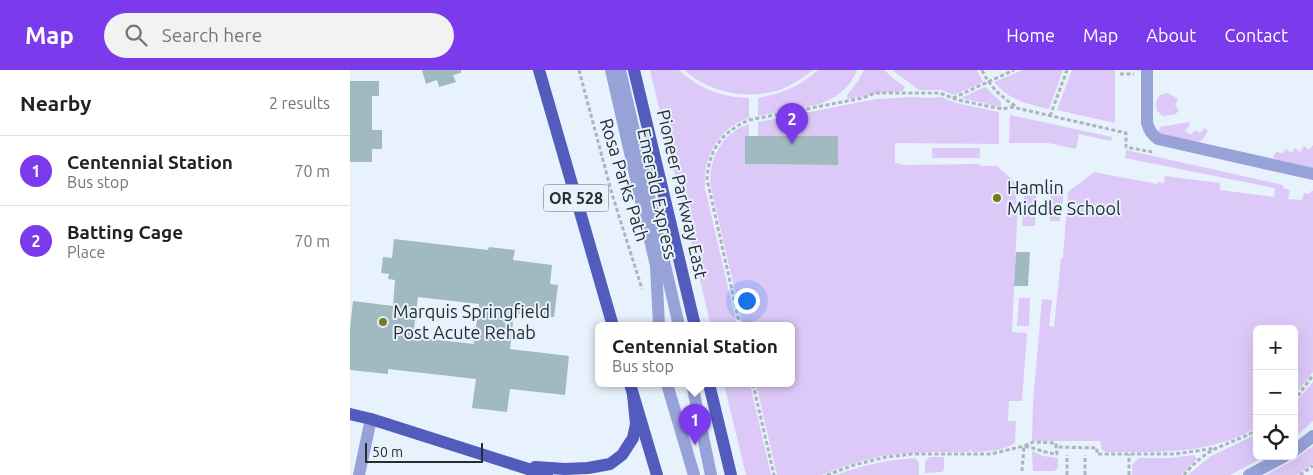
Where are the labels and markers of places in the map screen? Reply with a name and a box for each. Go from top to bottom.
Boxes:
pin: 2 [776,103,808,144]
place label: Hamlin Middle School [1007,177,1121,218]
marker: Hamlin Middle School [991,192,1003,204]
place label: Marquis Springfield Post Acute Rehab [393,301,550,342]
marker: Marquis Springfield Post Acute Rehab [377,316,389,328]
pin: 1 [679,404,711,445]

